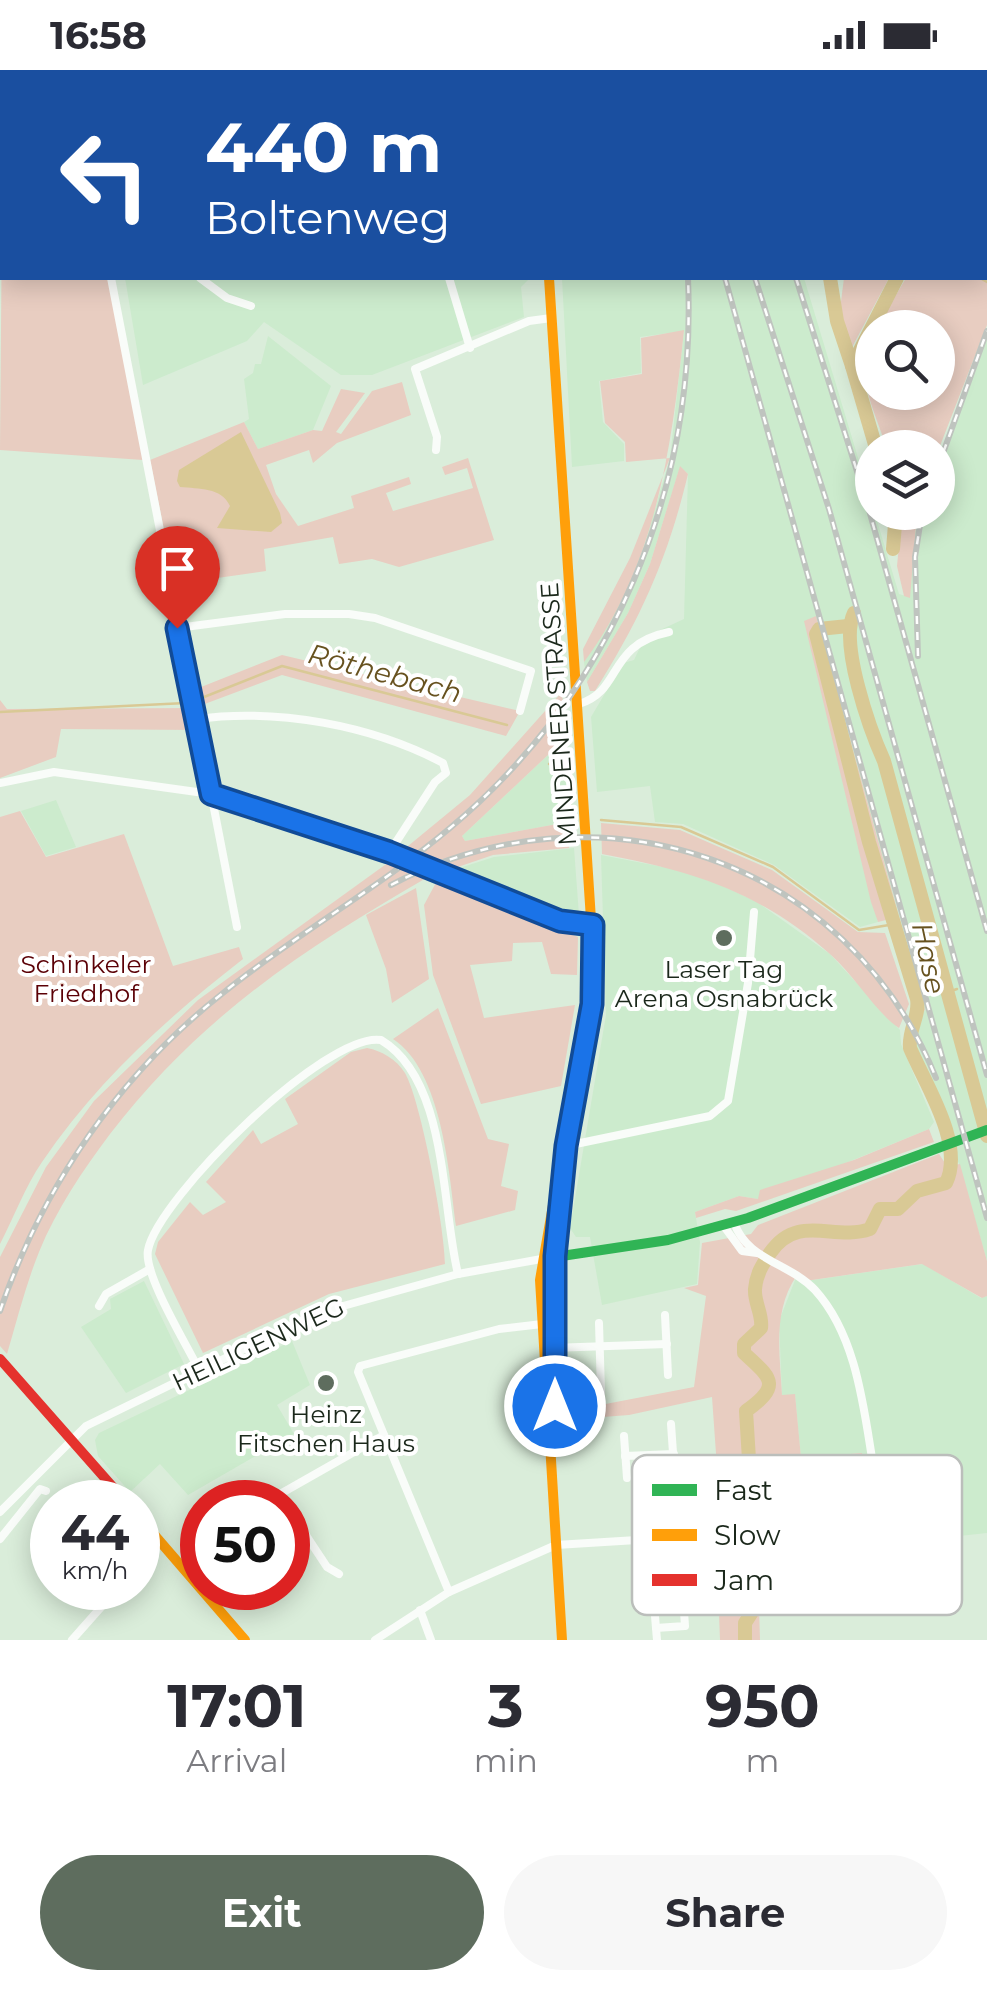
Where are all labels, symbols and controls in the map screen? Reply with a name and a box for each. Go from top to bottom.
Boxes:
text: 16:58 [50,12,147,59]
text: 440 m [205,104,442,190]
icon: left [40,110,170,240]
text: Boltenweg [205,190,450,245]
map controls [855,310,955,530]
button: search [855,310,955,410]
button: layers [855,430,955,530]
pin [135,526,220,629]
icon: arrive [150,541,205,596]
street label: MINDENER STRASSE [534,581,582,847]
water label: Röthebach [305,636,465,710]
water label: Hase [905,919,953,997]
marker: Laser Tag Arena Osnabrück [713,927,735,949]
park label: Schinkeler Friedhof [20,949,152,1008]
place label: Laser Tag Arena Osnabrück [615,954,833,1013]
street label: HEILIGENWEG [167,1291,349,1397]
position arrow [503,1354,607,1458]
marker: Heinz Fitschen Haus [315,1372,337,1394]
place label: Heinz Fitschen Haus [237,1399,415,1458]
legend [632,1455,962,1615]
text: Fast [714,1473,773,1507]
speed limit sign: 50 [180,1480,310,1610]
text: 44 [61,1502,129,1563]
text: Slow [714,1518,781,1552]
text: km/h [62,1555,128,1585]
text: Jam [713,1563,774,1597]
text: 17:01 [167,1669,306,1742]
text: 3 [488,1669,524,1742]
text: 950 [705,1669,820,1742]
text: Arrival [186,1741,287,1780]
text: min [474,1741,538,1780]
text: m [745,1741,779,1780]
button: Exit [40,1855,484,1970]
button: Share [504,1855,947,1970]

